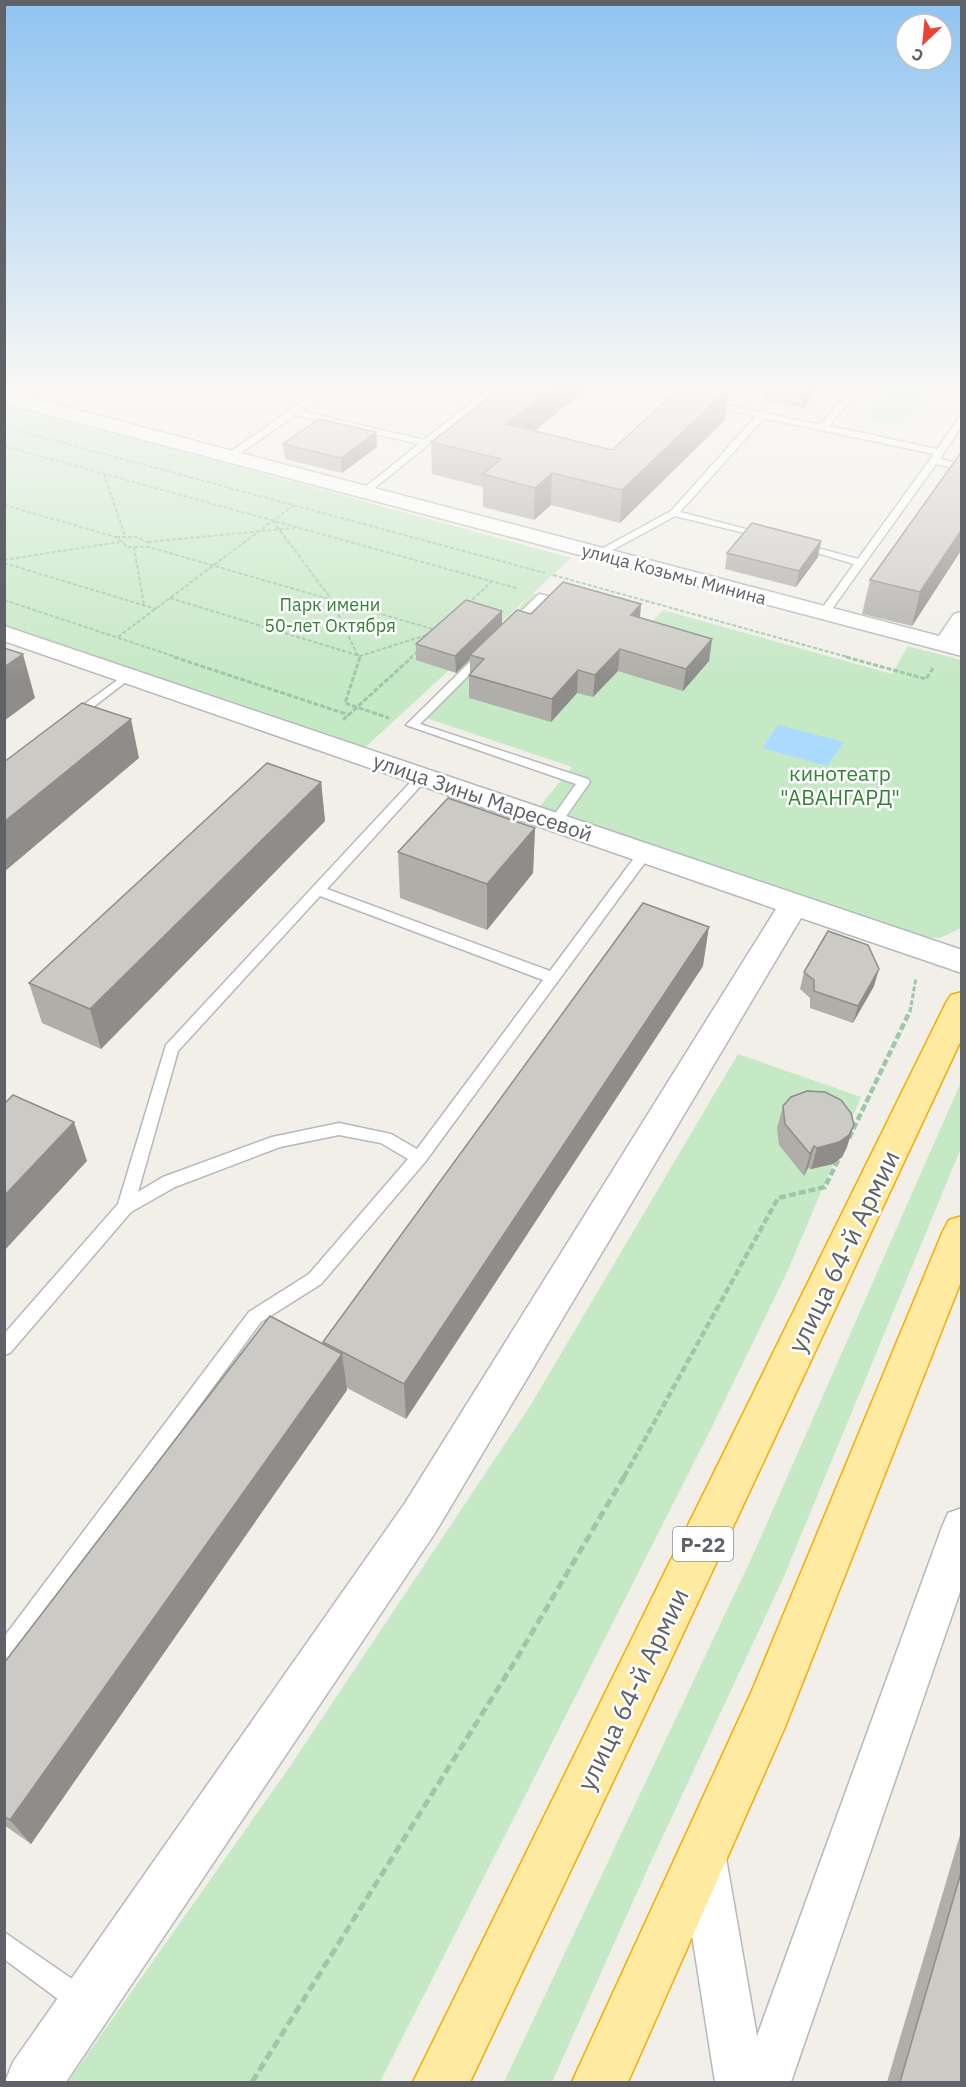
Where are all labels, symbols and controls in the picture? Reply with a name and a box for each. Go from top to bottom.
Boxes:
north arrow [894,12,954,72]
text: С [908,44,926,67]
street label: улица Козьмы Минина [579,538,769,610]
park label: Парк имени 50-лет Октября [264,593,396,637]
street label: улица Зины Маресевой [370,746,596,848]
park label: кинотеатр "АВАНГАРД" [780,759,900,811]
street label: улица 64-й Армии [779,1144,907,1358]
road number: Р-22 [673,1527,733,1561]
street label: улица 64-й Армии [568,1582,696,1796]

